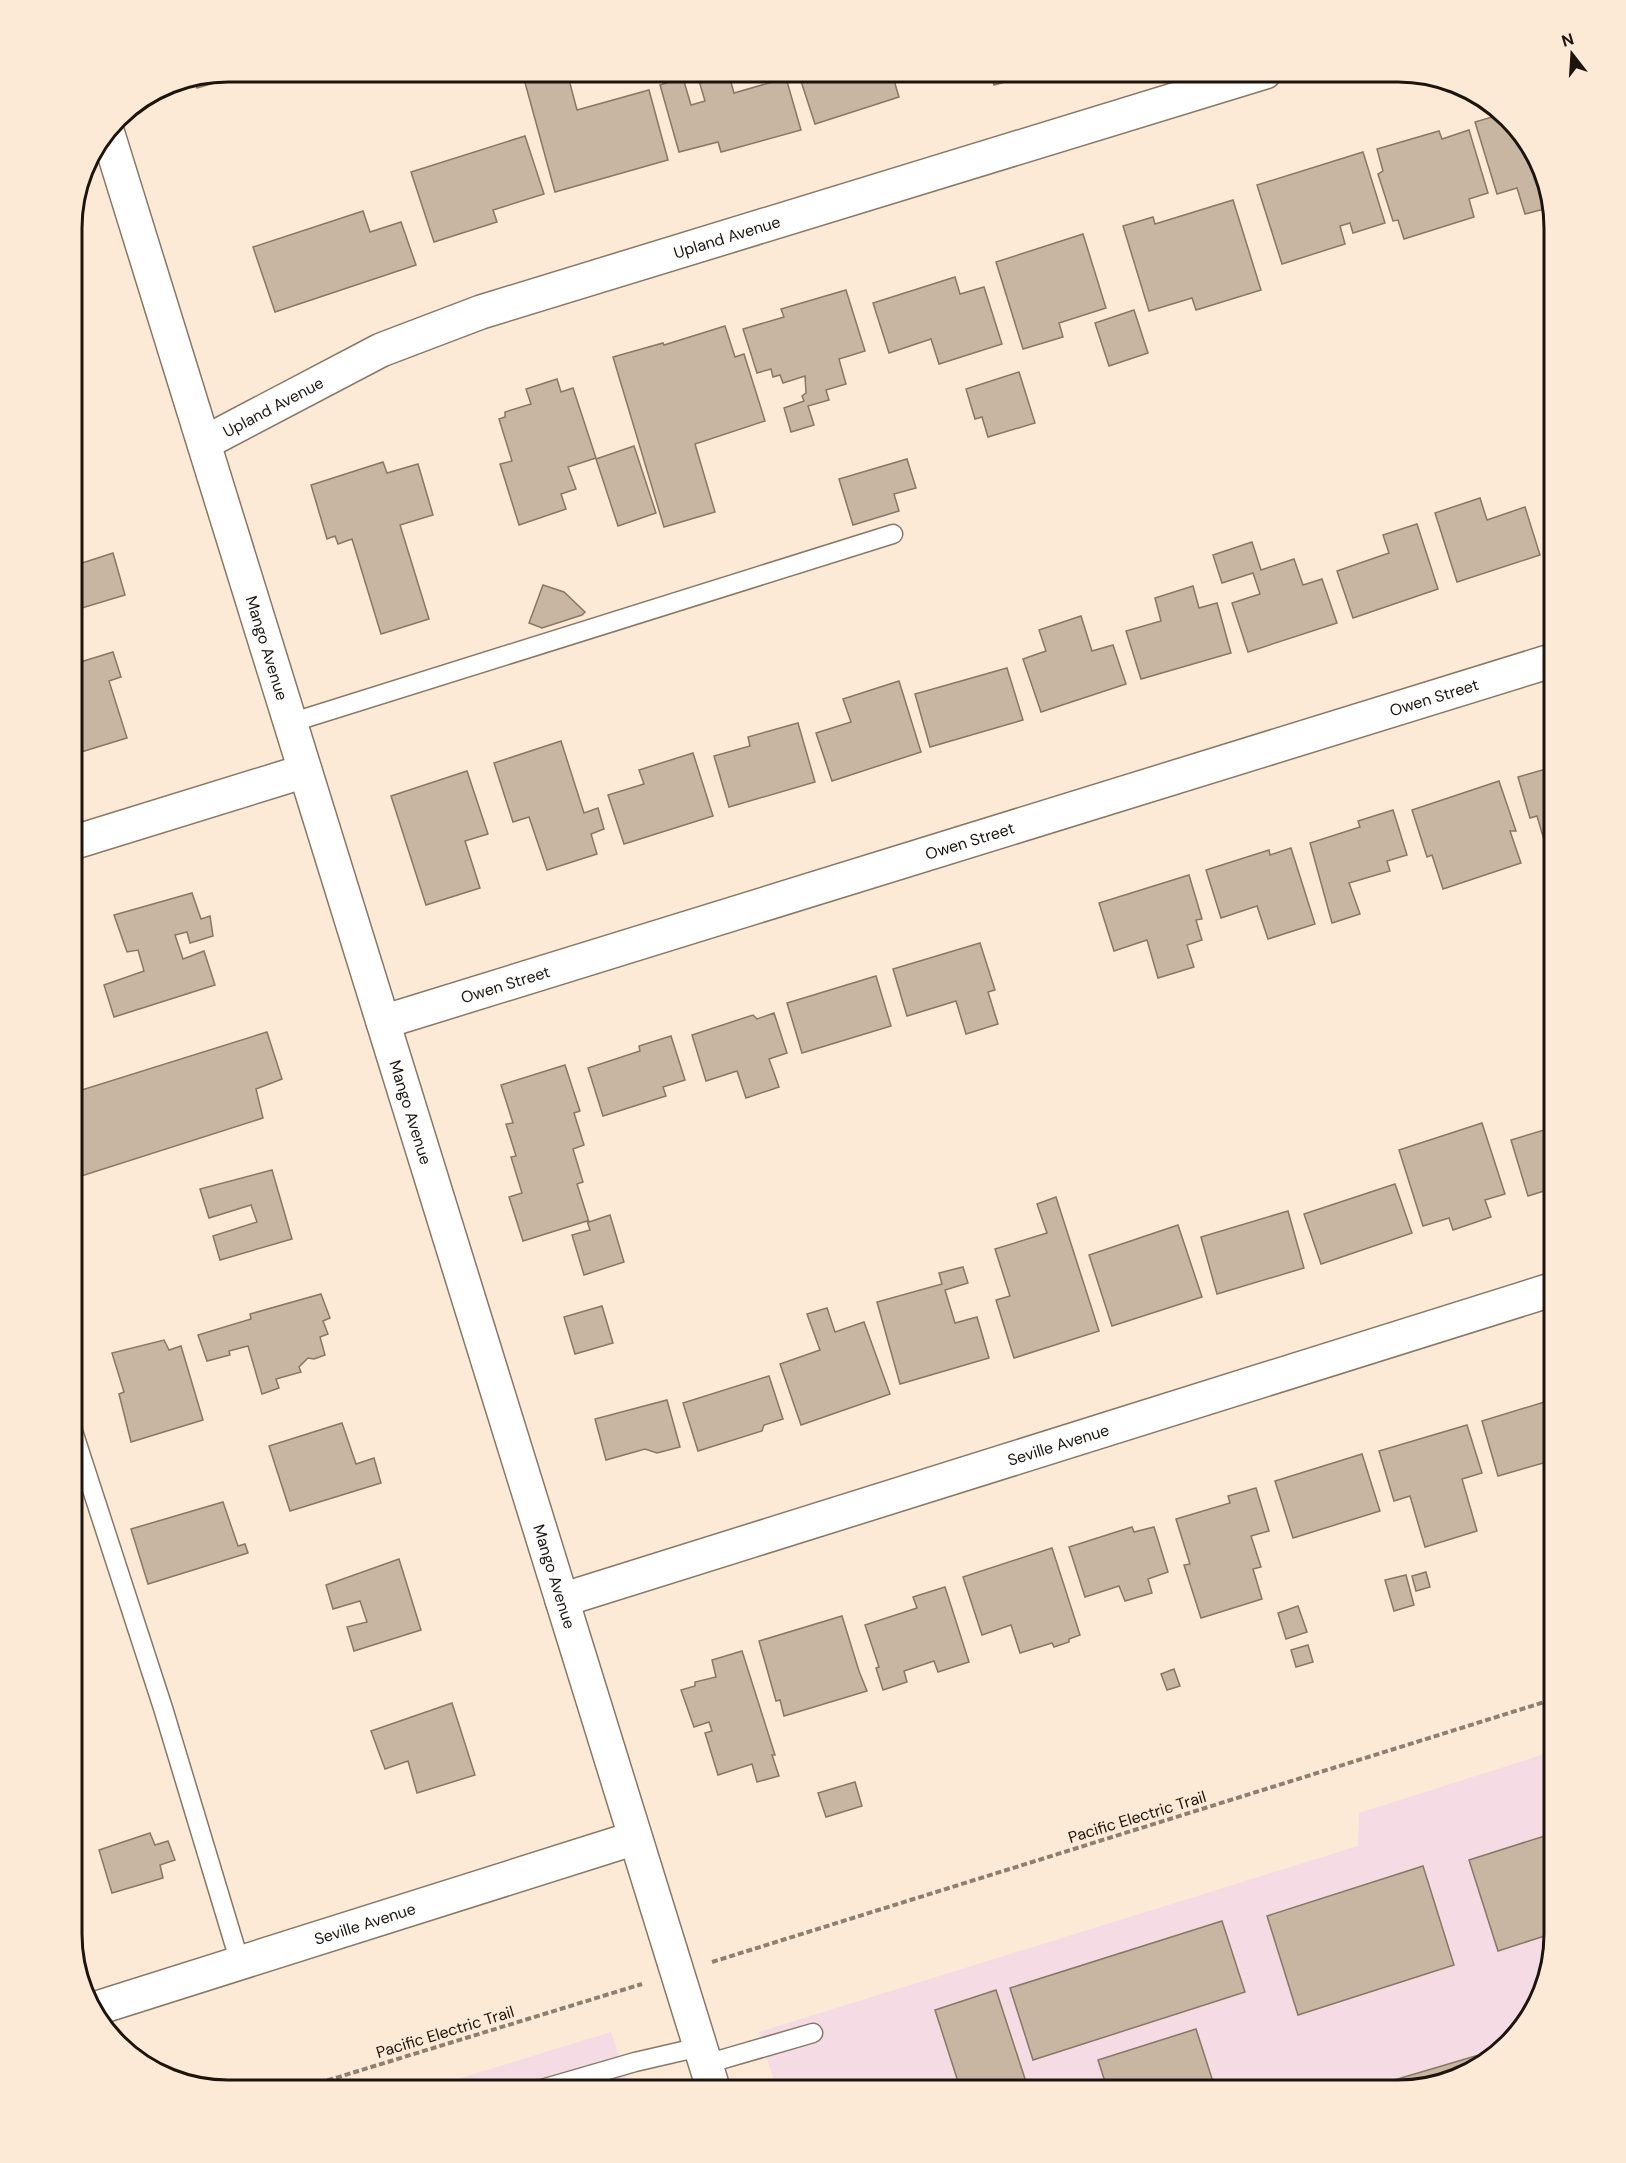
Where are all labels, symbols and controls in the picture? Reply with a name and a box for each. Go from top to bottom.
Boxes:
north arrow [1542,24,1602,84]
text: N [1559,28,1576,52]
street label: Upland Avenue [671,211,783,263]
street label: Upland Avenue [219,372,327,442]
street label: Mango Avenue [241,593,293,703]
street label: Owen Street [1387,673,1481,721]
street label: Owen Street [922,817,1017,864]
street label: Owen Street [458,961,552,1008]
street label: Mango Avenue [385,1057,437,1167]
street label: Seville Avenue [1005,1419,1112,1470]
street label: Mango Avenue [529,1522,581,1631]
street label: Pacific Electric Trail [1065,1786,1209,1848]
street label: Seville Avenue [311,1898,418,1949]
street label: Pacific Electric Trail [373,2001,517,2063]

